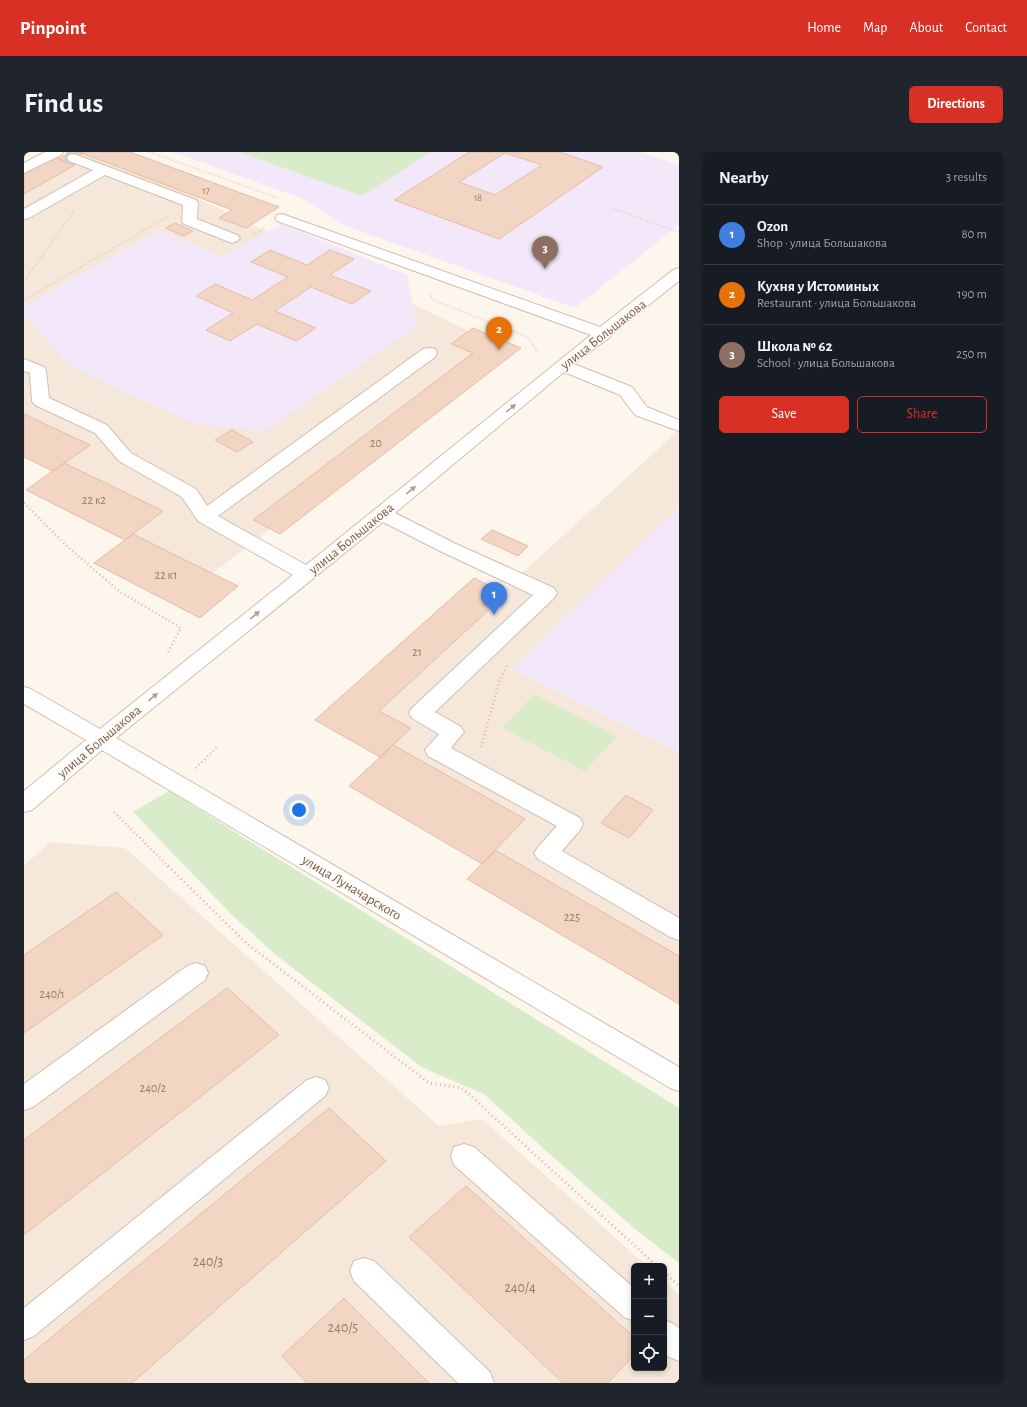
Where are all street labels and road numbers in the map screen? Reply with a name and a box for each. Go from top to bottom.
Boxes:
street label: улица Большакова [557,297,650,373]
street label: улица Большакова [306,500,397,578]
street label: улица Большакова [54,702,145,781]
street label: улица Луначарского [299,852,404,923]

